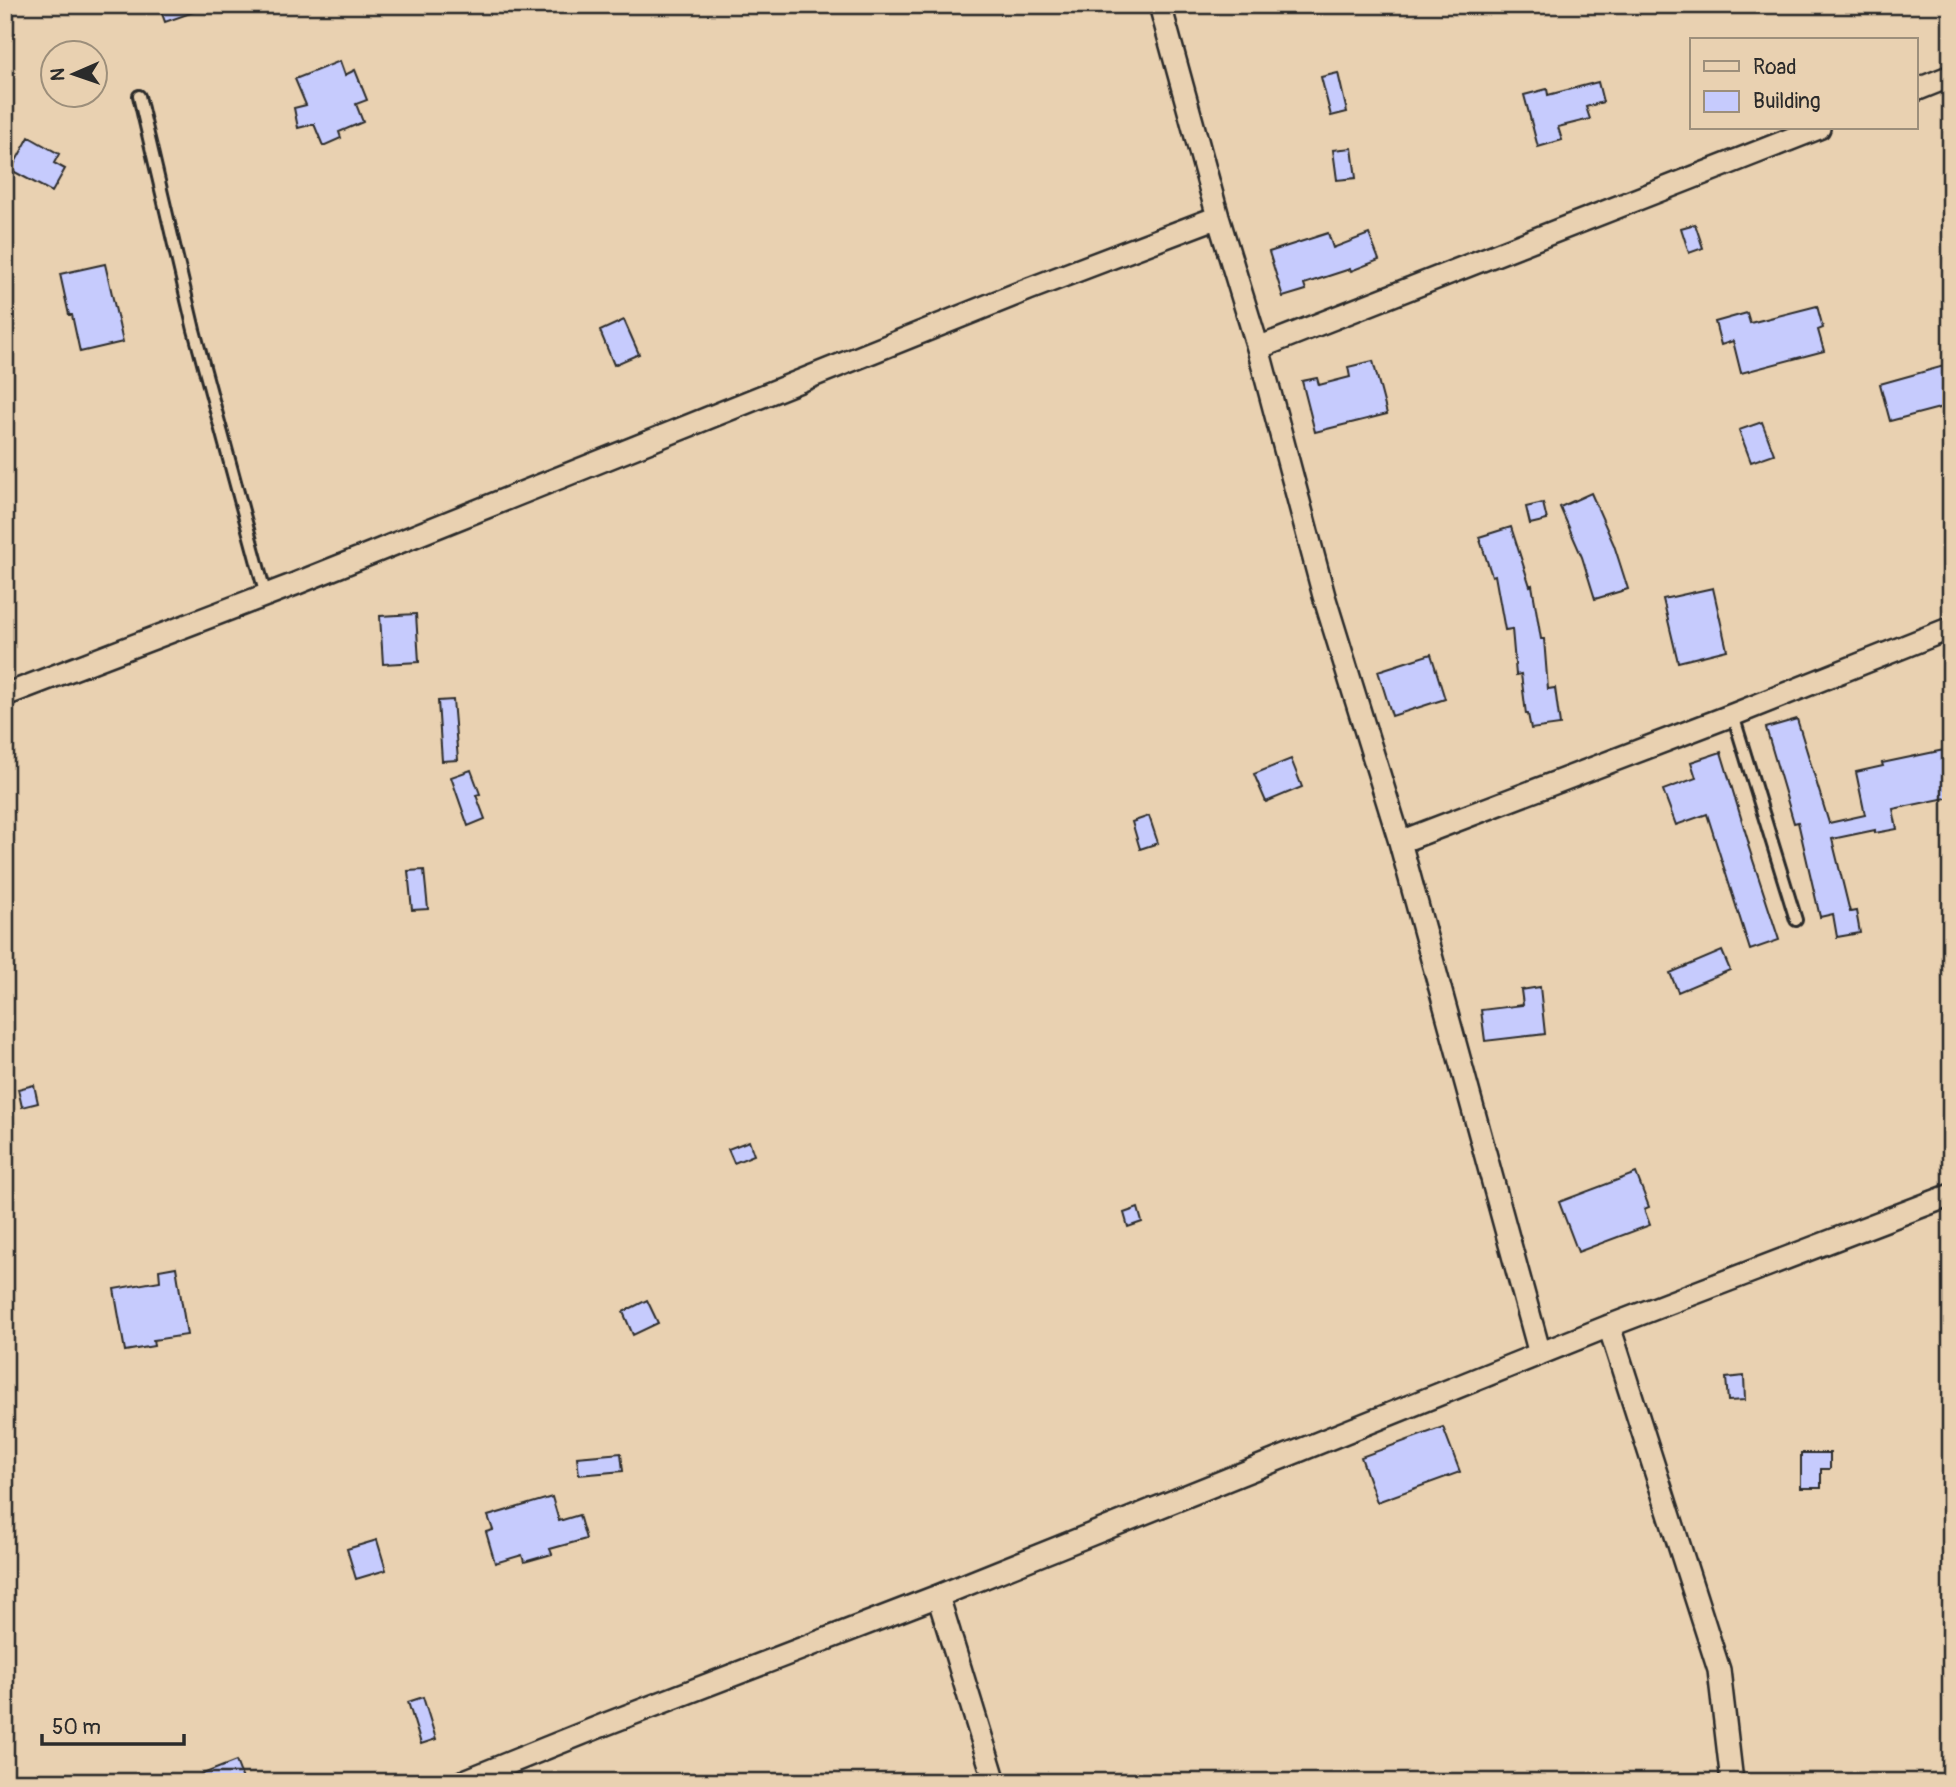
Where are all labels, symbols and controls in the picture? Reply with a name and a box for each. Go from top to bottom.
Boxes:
north arrow [38,38,108,108]
legend [1690,38,1918,130]
text: Road [1753,54,1797,81]
text: N [46,68,70,81]
text: Building [1753,88,1820,115]
scale bar [42,1703,184,1747]
text: 50 m [52,1714,101,1741]

